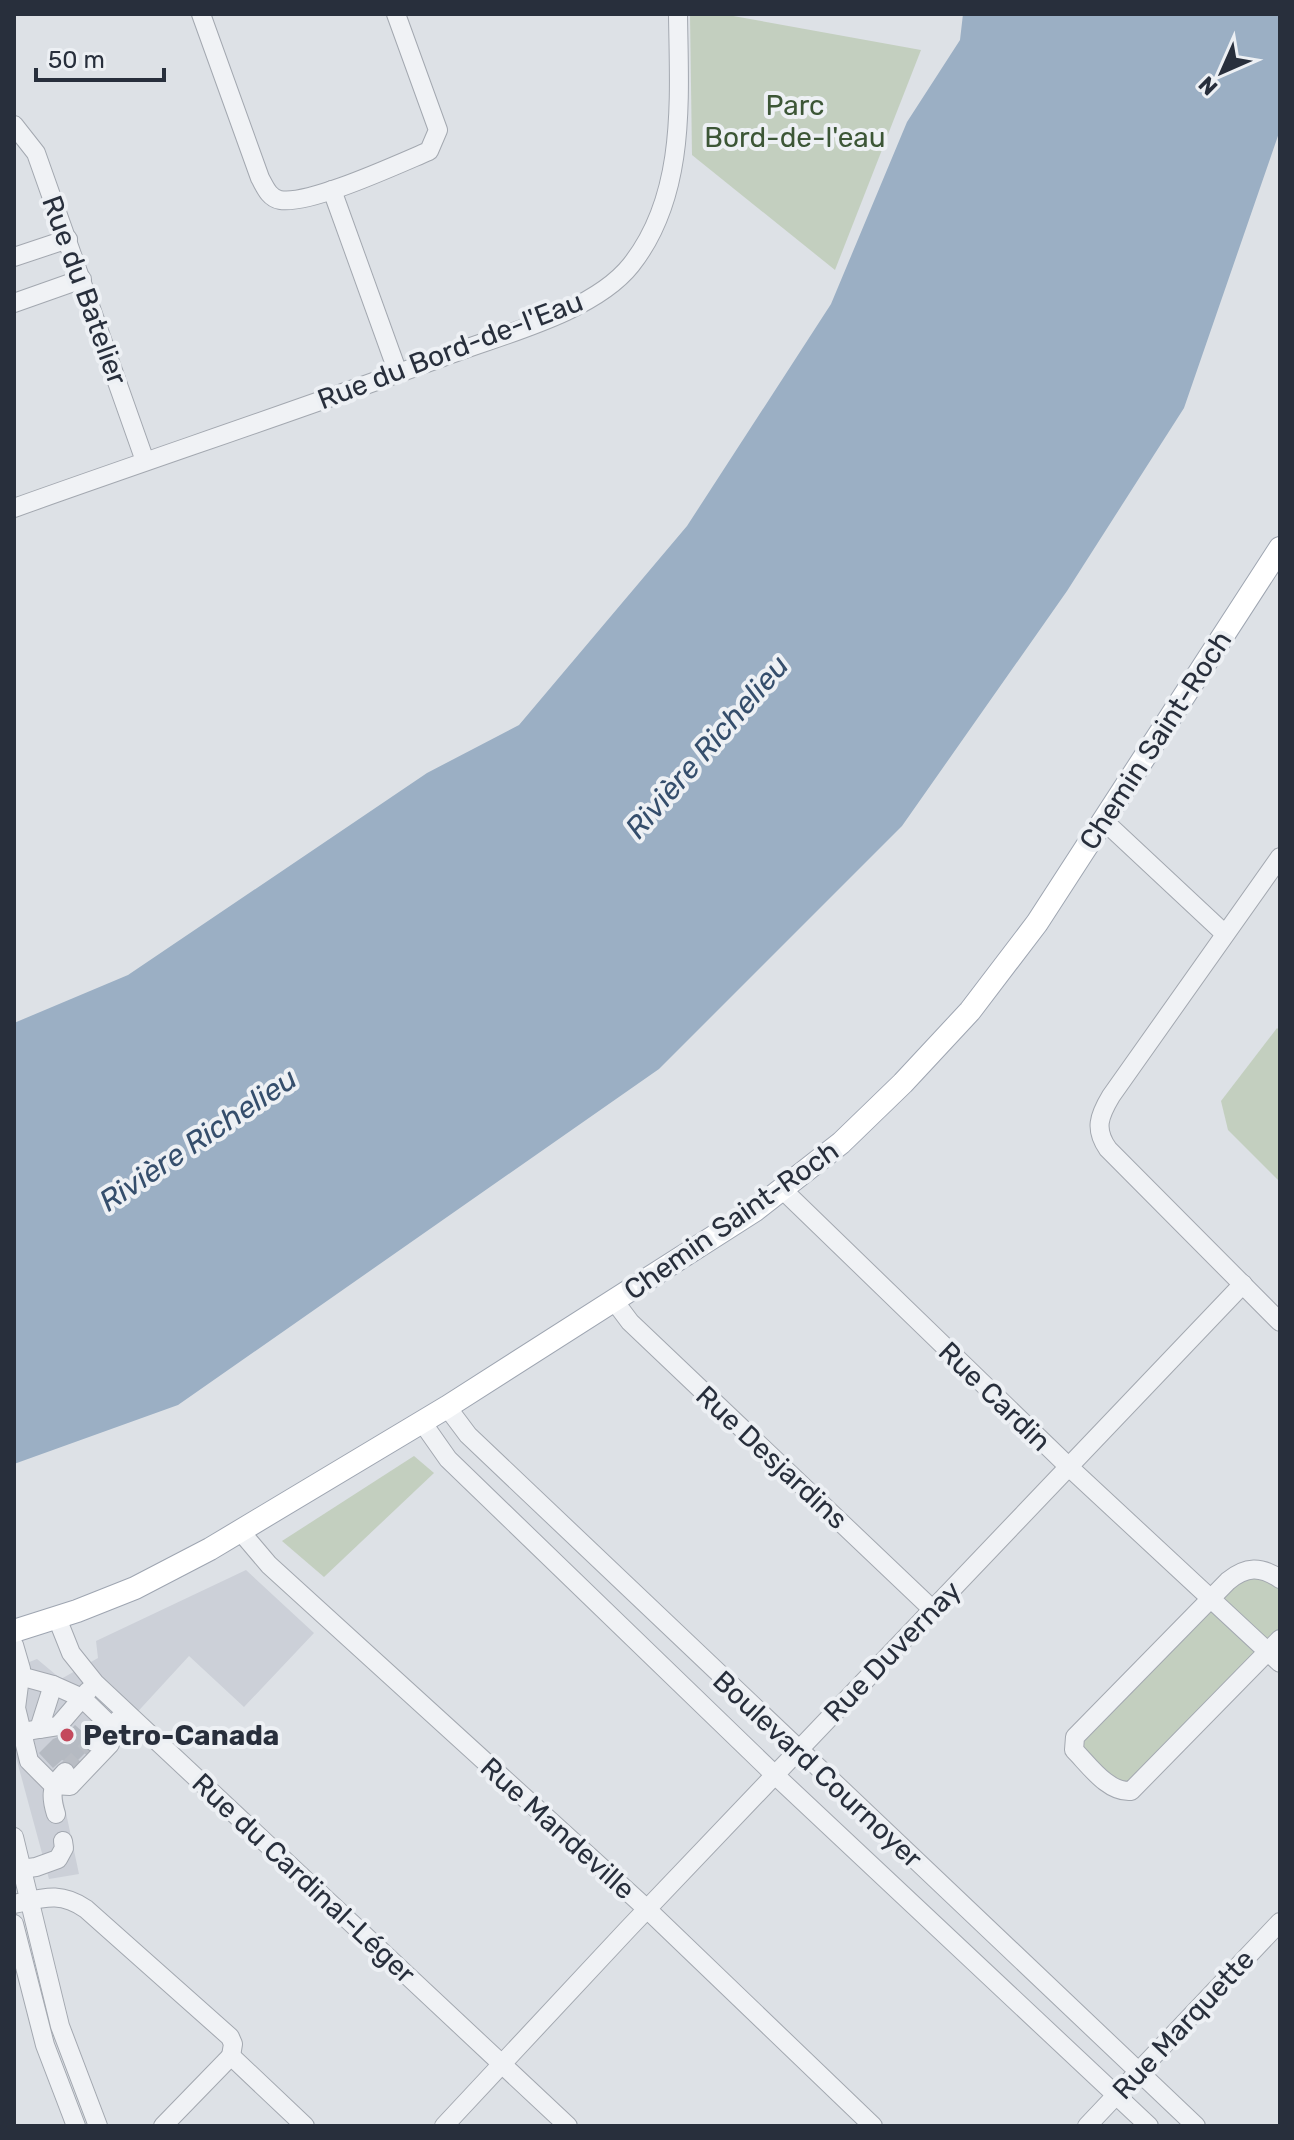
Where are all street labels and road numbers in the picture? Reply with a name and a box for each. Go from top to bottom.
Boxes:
street label: Rue du Batelier [35,191,134,389]
street label: Rue du Bord-de-l'Eau [313,285,588,416]
street label: Chemin Saint-Roch [1072,625,1238,856]
street label: Chemin Saint-Roch [618,1134,845,1307]
street label: Rue Cardin [932,1335,1057,1458]
street label: Rue Desjardins [689,1379,854,1536]
street label: Rue Duvernay [817,1574,968,1729]
street label: Boulevard Cournoyer [706,1664,929,1875]
street label: Rue Mandeville [474,1751,641,1906]
street label: Rue du Cardinal-Léger [185,1766,422,1991]
street label: Rue Marquette [1106,1943,1261,2106]

